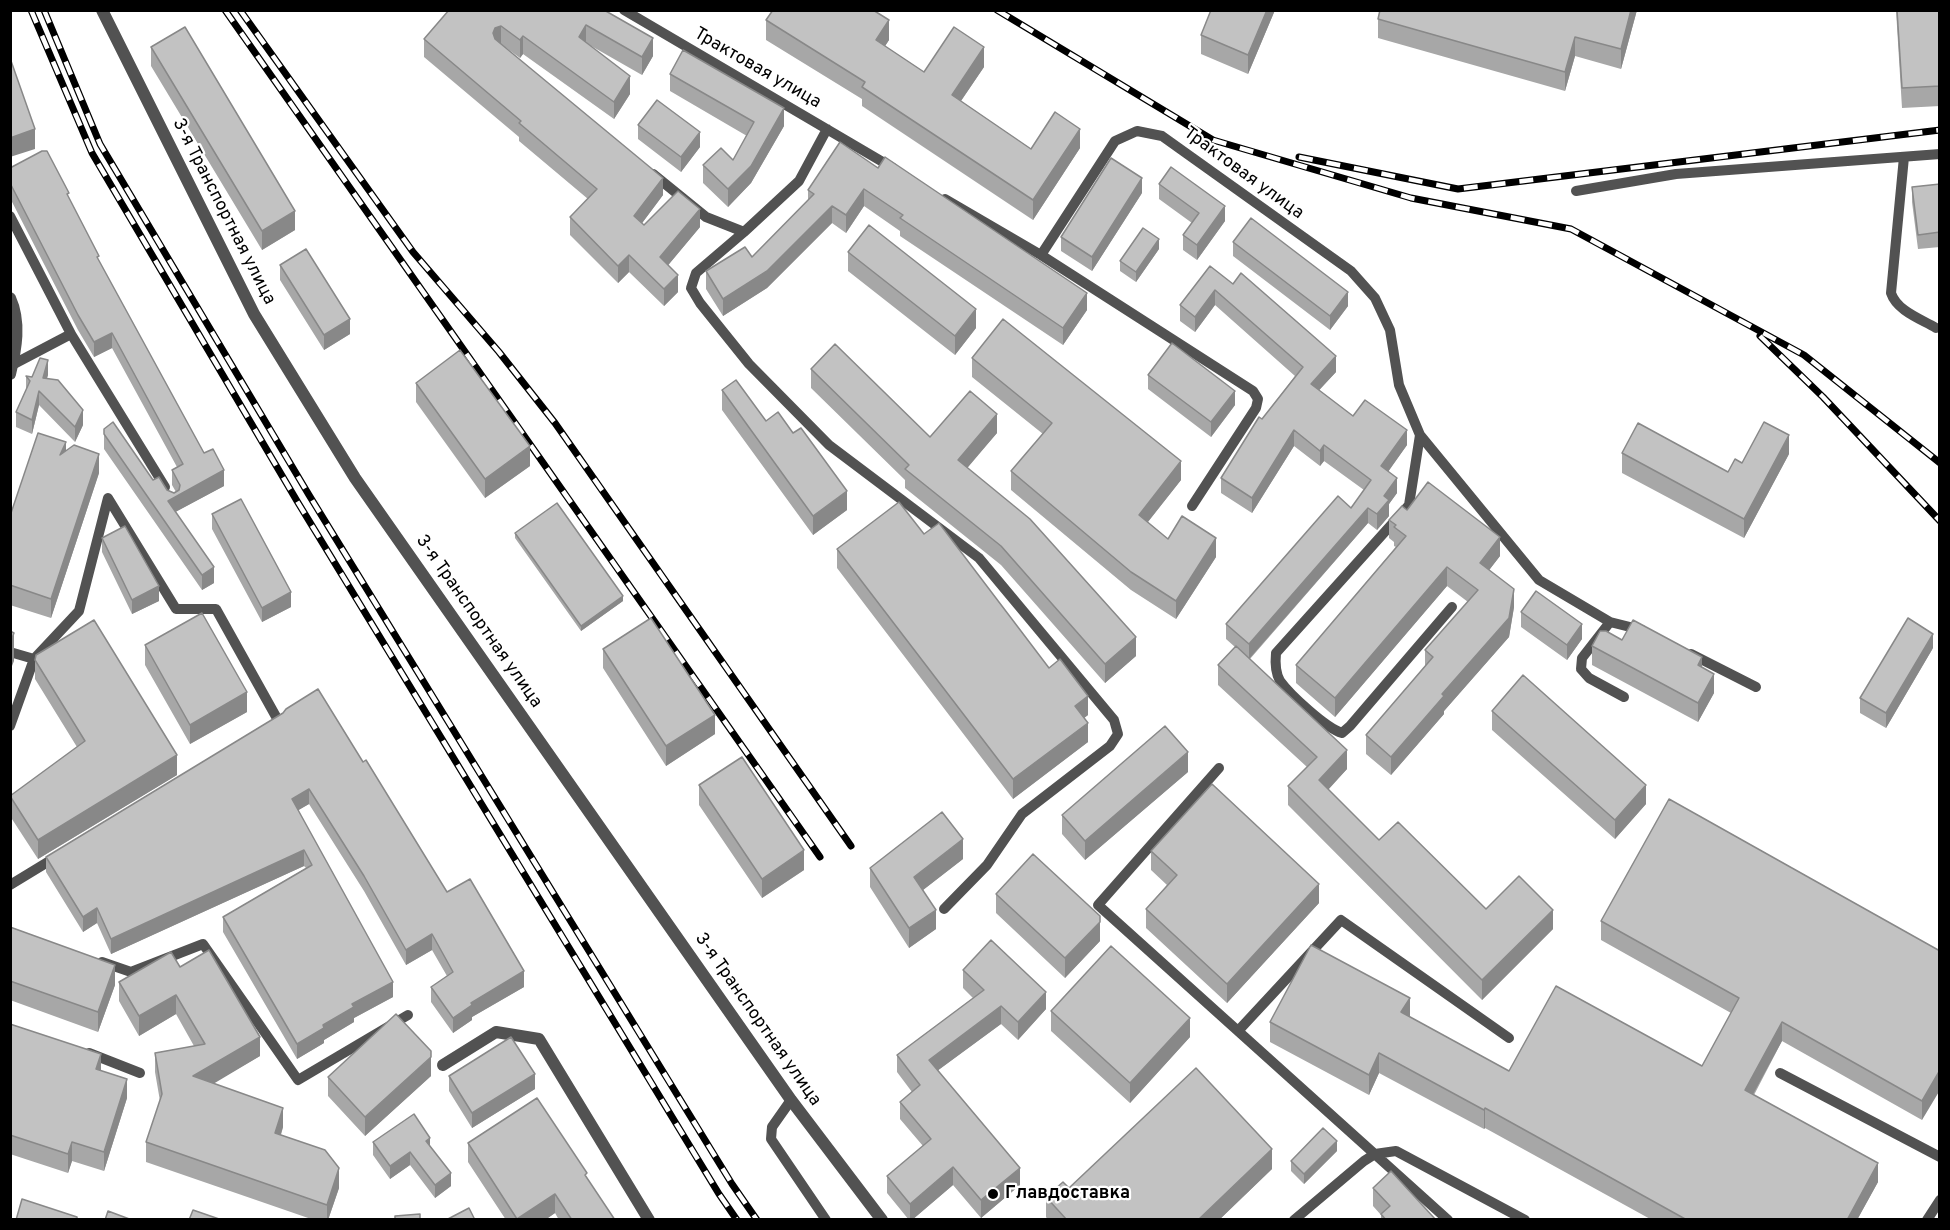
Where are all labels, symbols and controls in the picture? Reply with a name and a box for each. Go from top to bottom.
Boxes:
street label: Трактовая улица [690,24,824,114]
street label: 3-я Транспортная улица [167,115,279,309]
street label: Трактовая улица [1179,123,1307,225]
street label: 3-я Транспортная улица [410,531,546,713]
street label: 3-я Транспортная улица [689,929,825,1111]
place label: Главдоставка [1005,1183,1130,1205]
marker: Главдоставка [986,1187,1000,1201]

